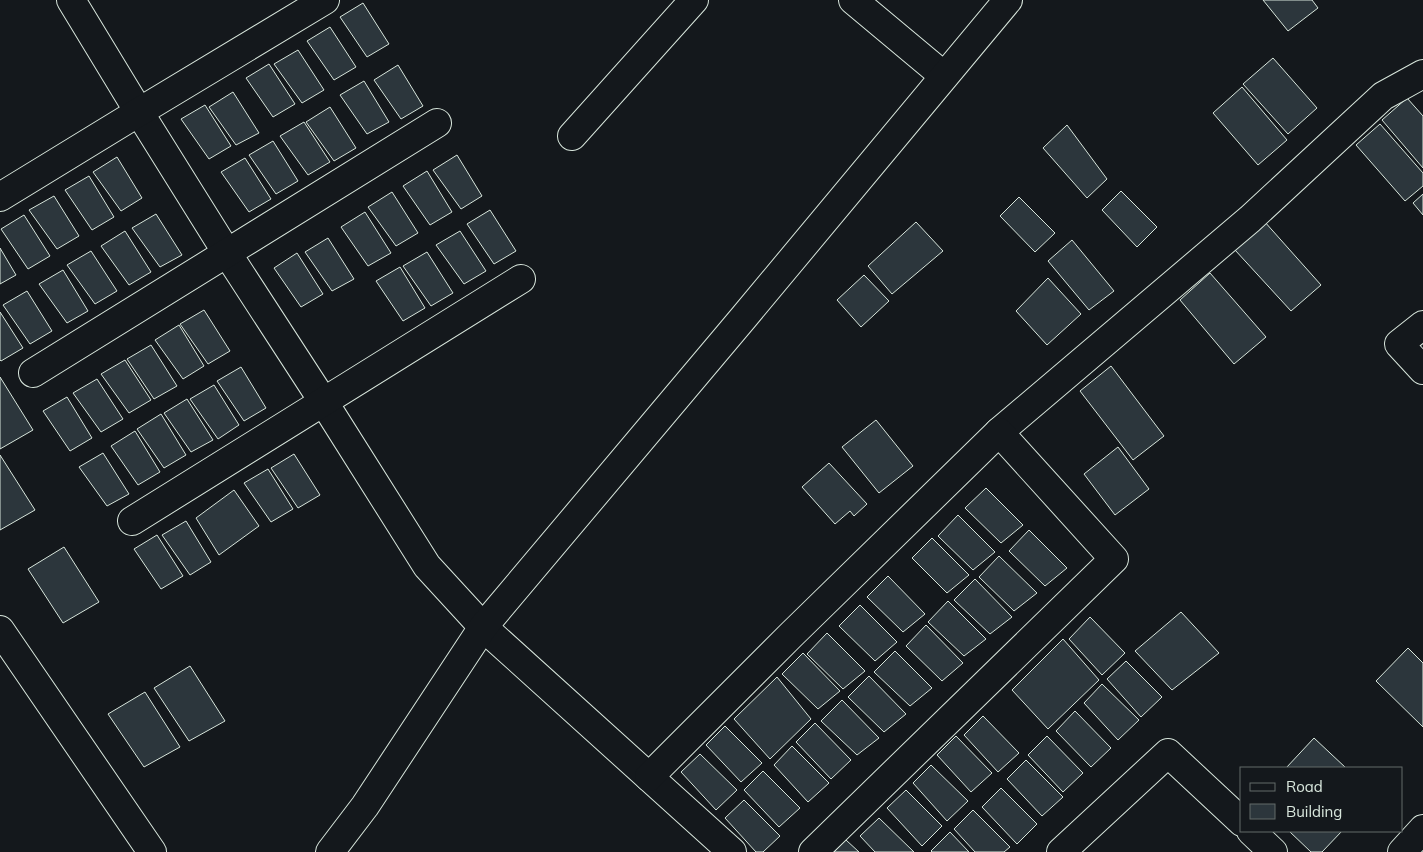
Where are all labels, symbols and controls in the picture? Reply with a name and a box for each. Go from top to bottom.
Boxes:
legend [1240,767,1403,832]
text: Road [1286,777,1323,796]
text: Building [1286,802,1342,821]

